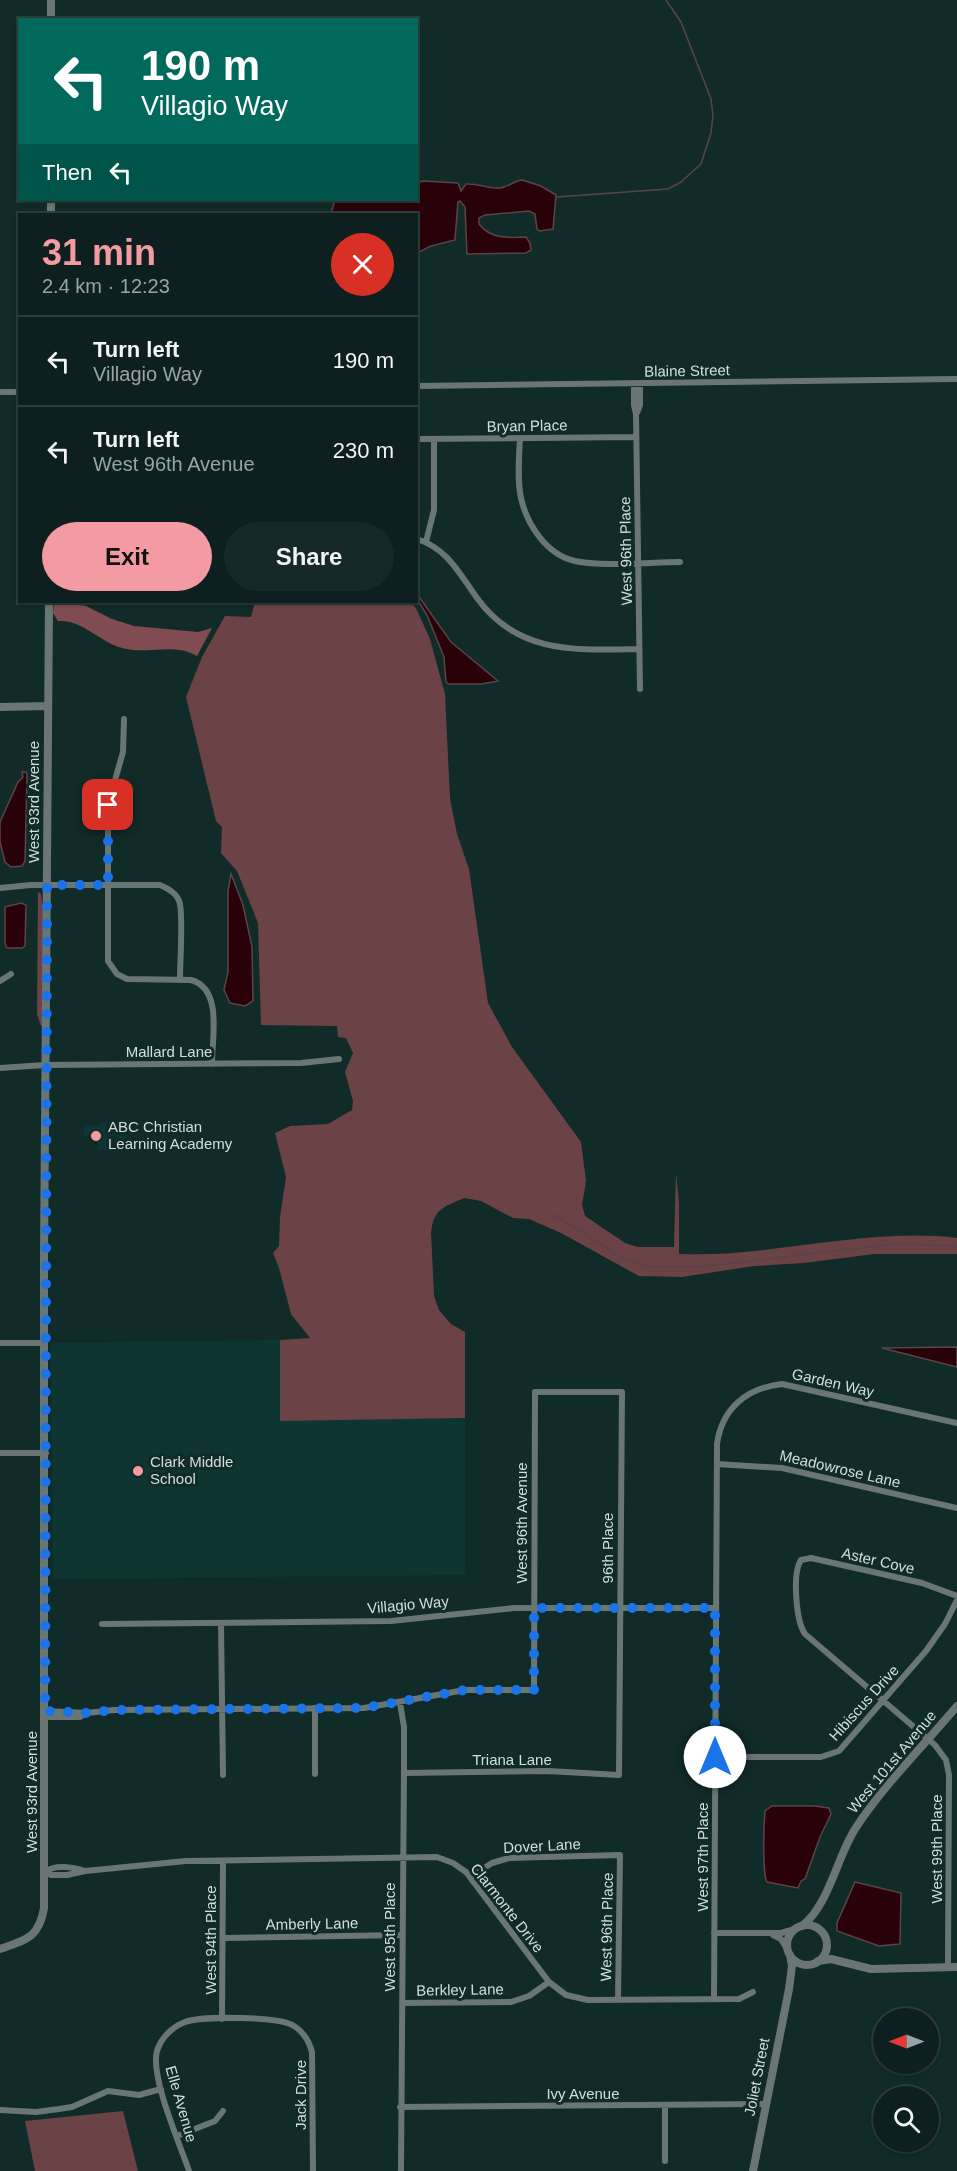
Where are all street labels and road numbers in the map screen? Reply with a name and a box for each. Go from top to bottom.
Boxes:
street label: Blaine Street [644,361,731,380]
street label: Bryan Place [486,416,568,435]
street label: West 96th Place [616,496,635,606]
street label: West 93rd Avenue [25,741,42,863]
street label: Mallard Lane [126,1043,212,1060]
street label: Garden Way [790,1365,876,1400]
street label: Meadowrose Lane [778,1446,902,1491]
street label: West 96th Avenue [513,1462,530,1584]
street label: 96th Place [599,1513,616,1583]
street label: Aster Cove [840,1544,916,1577]
street label: Villagio Way [367,1592,450,1617]
street label: Hibiscus Drive [825,1661,902,1744]
street label: West 101st Avenue [844,1707,939,1816]
street label: West 93rd Avenue [23,1731,40,1853]
street label: Triana Lane [472,1751,552,1768]
street label: West 99th Place [928,1795,945,1903]
street label: West 97th Place [694,1803,711,1911]
street label: Dover Lane [503,1835,581,1856]
street label: Clarmonte Drive [467,1860,547,1956]
street label: West 96th Place [597,1872,616,1982]
street label: West 95th Place [381,1883,398,1991]
street label: West 94th Place [202,1886,219,1994]
street label: Amberly Lane [266,1914,358,1933]
street label: Berkley Lane [416,1980,504,1999]
street label: Joliet Street [741,2036,773,2117]
street label: Jack Drive [292,2060,309,2130]
street label: Elle Avenue [162,2064,201,2144]
street label: Ivy Avenue [546,2085,620,2102]

